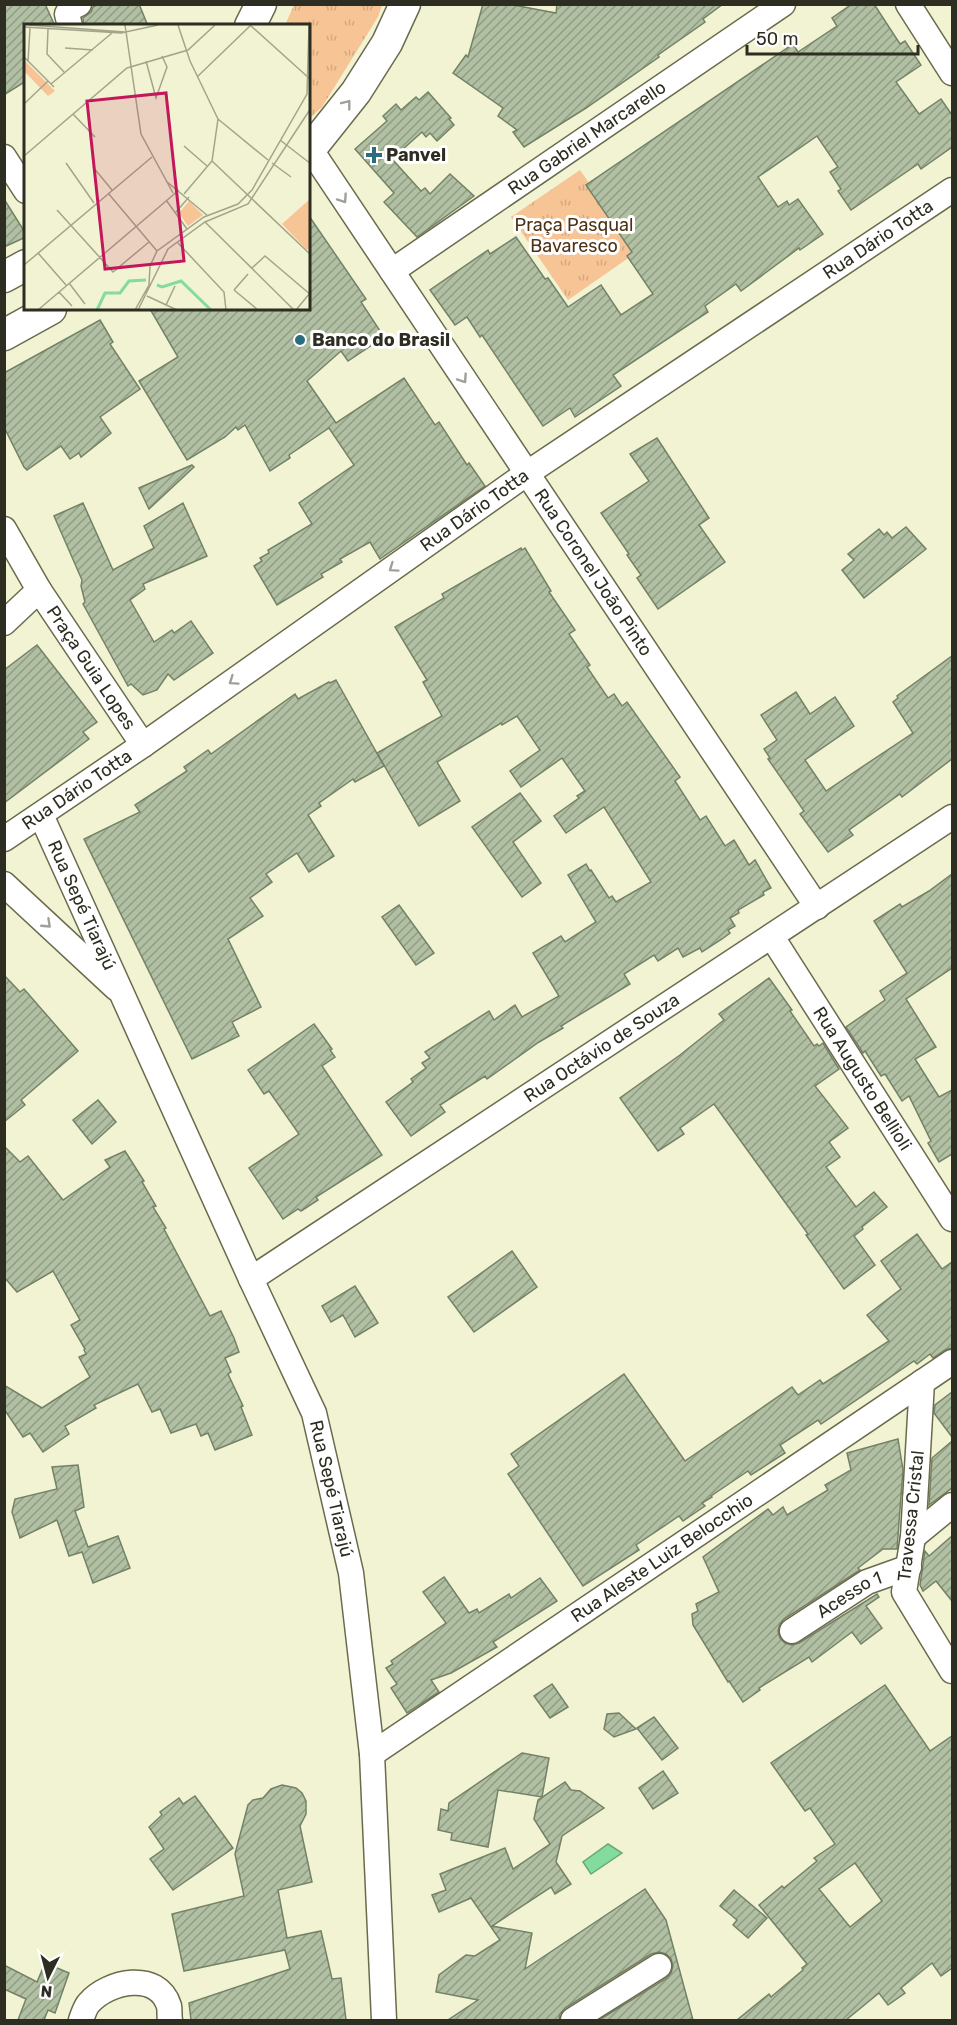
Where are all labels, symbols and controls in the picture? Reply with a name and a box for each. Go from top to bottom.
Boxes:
scale bar [747,18,918,56]
inset map [24,24,310,310]
text: 50 m [756,28,799,50]
street label: Rua Gabriel Marcarello [504,76,670,200]
one-way arrow [340,100,351,111]
place label: Panvel [386,144,446,166]
marker: Panvel [367,148,381,162]
one-way arrow [336,192,347,203]
street label: Rua Dário Totta [819,195,937,284]
park label: Praça Pasqual Bavaresco [515,214,633,257]
place label: Banco do Brasil [312,329,450,351]
marker: Banco do Brasil [293,333,307,347]
one-way arrow [456,372,467,383]
street label: Rua Dário Totta [416,464,533,556]
street label: Rua Coronel João Pinto [529,484,657,660]
one-way arrow [388,561,399,572]
street label: Praça Guia Lopes [42,602,141,734]
one-way arrow [229,674,240,685]
street label: Rua Dário Totta [18,745,136,835]
street label: Rua Sepé Tiarajú [43,837,121,974]
one-way arrow [41,917,51,928]
street label: Rua Octávio de Souza [520,989,684,1107]
street label: Rua Augusto Bellioli [808,1003,916,1155]
street label: Rua Sepé Tiarajú [305,1418,358,1559]
street label: Travessa Cristal [893,1449,929,1583]
street label: Rua Aleste Luiz Belocchio [567,1489,757,1627]
street label: Acesso 1 [812,1567,885,1623]
north arrow [18,1947,78,2007]
text: N [40,1981,53,2001]

